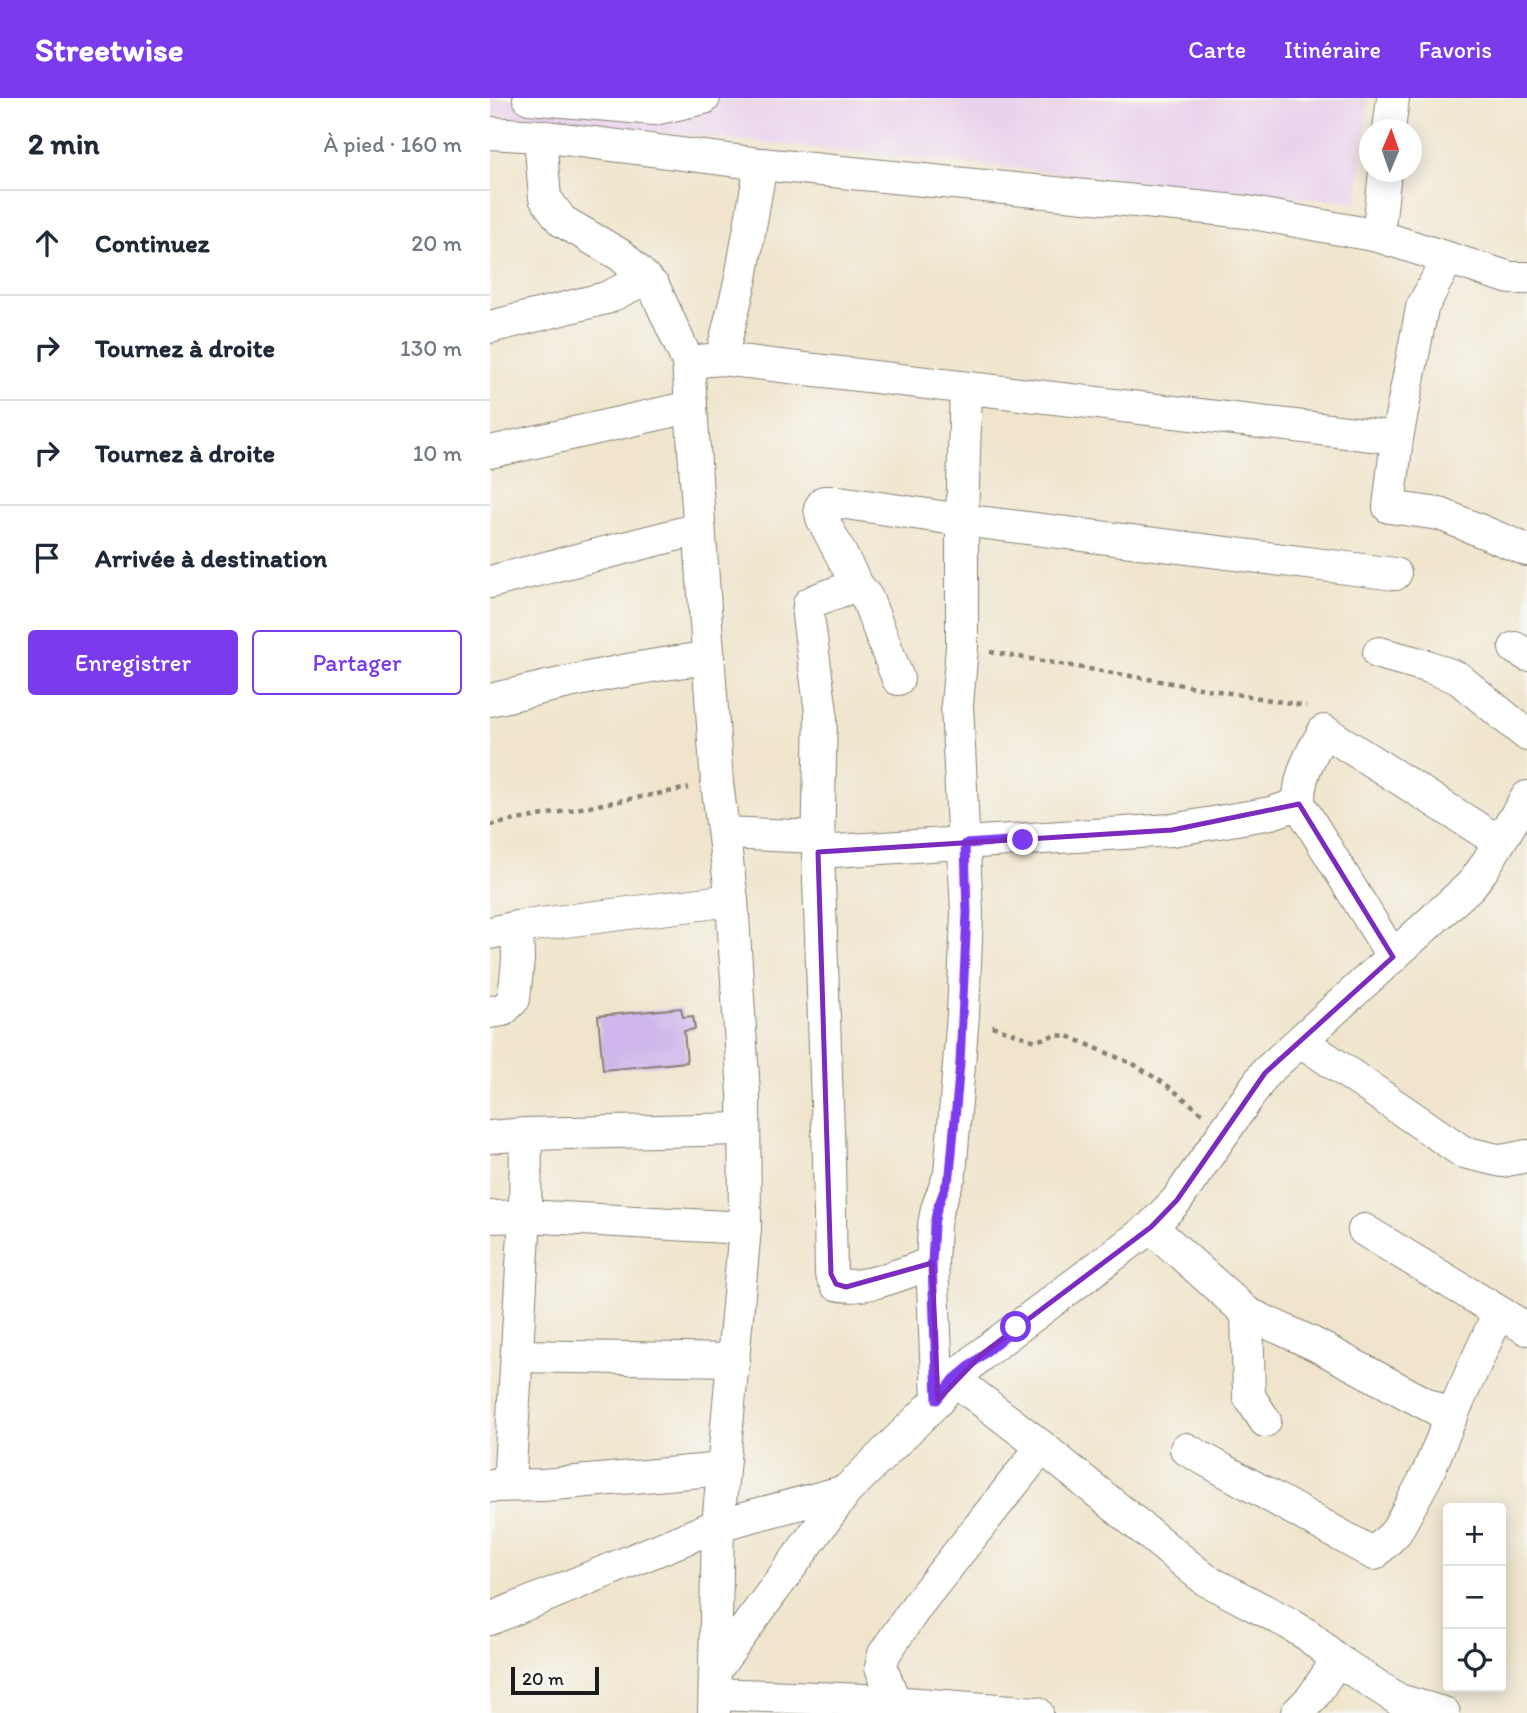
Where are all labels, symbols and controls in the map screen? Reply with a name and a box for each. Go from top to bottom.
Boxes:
text: Streetwise [35,30,184,69]
text: Carte [1188,35,1246,64]
text: Itinéraire [1284,35,1381,64]
text: Favoris [1419,35,1492,64]
north arrow [1359,119,1422,182]
text: 2 min [28,125,99,162]
text: À pied · 160 m [323,130,462,158]
icon: ahead [28,224,66,262]
text: Continuez [95,227,210,259]
text: 20 m [411,229,462,257]
icon: right [28,329,66,367]
text: Tournez à droite [95,332,275,364]
text: 130 m [400,334,462,362]
icon: right [28,434,66,472]
text: Tournez à droite [95,437,275,469]
text: 10 m [413,439,462,467]
icon: arrive [28,539,66,577]
text: Arrivée à destination [95,542,327,574]
button: Enregistrer [28,630,238,695]
button: Partager [252,630,462,695]
route end [1007,824,1038,855]
route start [1000,1311,1031,1342]
map controls [1443,1503,1506,1692]
button: + [1443,1503,1506,1566]
button: − [1443,1566,1506,1629]
button: locate [1443,1629,1506,1692]
scale bar [511,1664,598,1696]
text: 20 m [522,1667,564,1690]

